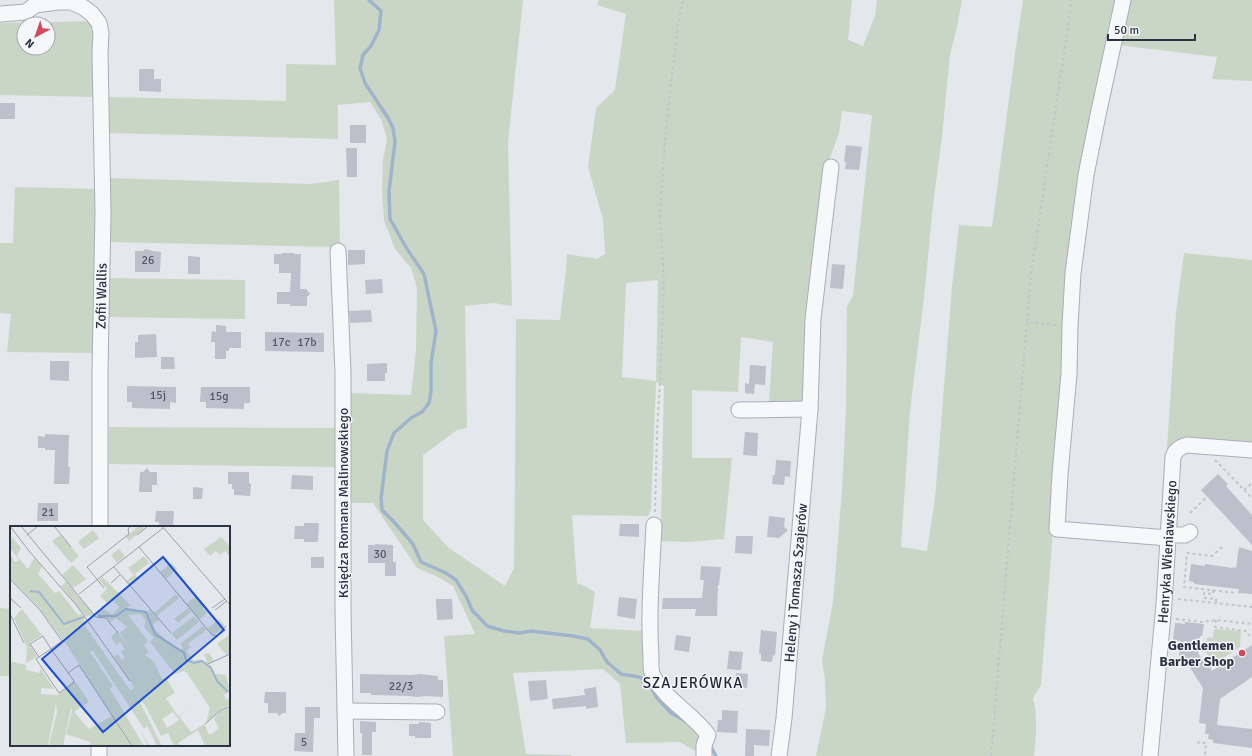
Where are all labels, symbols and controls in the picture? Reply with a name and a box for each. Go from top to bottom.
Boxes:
north arrow [16,16,56,56]
scale bar [1108,16,1195,42]
text: 50 m [1114,23,1139,38]
text: N [23,36,37,51]
house number: 26 [142,253,154,268]
street label: Zofii Wallis [92,263,111,329]
house number: 17c [272,335,291,350]
house number: 17b [297,335,317,350]
house number: 15j [150,388,166,403]
house number: 15g [209,389,229,404]
street label: Księdza Romana Malinowskiego [335,408,352,598]
street label: Henryka Wieniawskiego [1154,480,1181,624]
street label: Heleny i Tomasza Szajerów [781,503,811,663]
house number: 21 [42,505,54,520]
inset map [10,526,230,746]
house number: 30 [374,547,386,562]
place label: Gentlemen Barber Shop [1159,637,1234,670]
marker: Gentlemen Barber Shop [1237,648,1247,658]
district label: SZAJERÓWKA [643,673,743,692]
house number: 22/3 [389,679,413,694]
house number: 5 [301,735,307,750]

